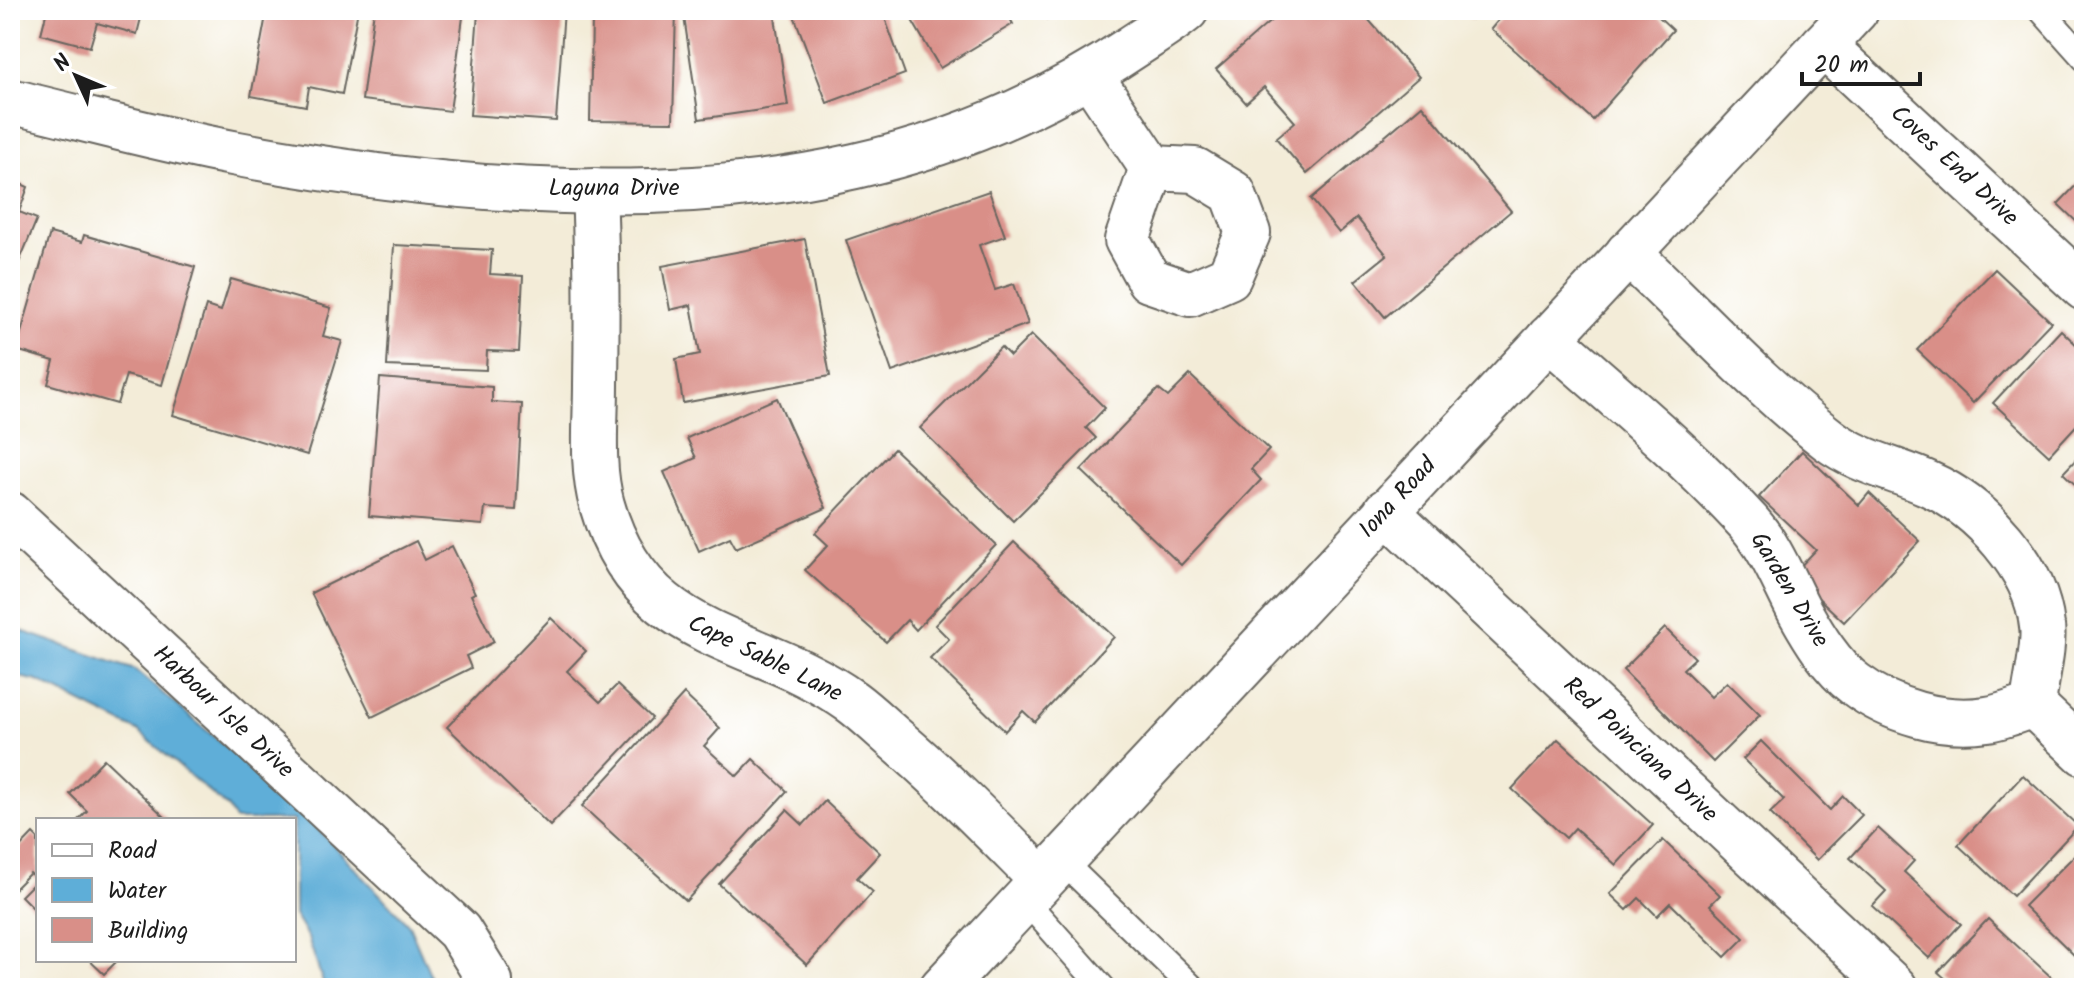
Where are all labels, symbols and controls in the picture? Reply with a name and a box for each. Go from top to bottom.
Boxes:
north arrow [36,36,116,116]
scale bar [1802,36,1920,86]
text: 20 m [1814,46,1869,85]
text: N [46,47,81,81]
street label: Coves End Drive [1881,96,2028,236]
street label: Laguna Drive [548,169,680,208]
street label: Iona Road [1350,447,1447,548]
street label: Garden Drive [1739,525,1839,656]
street label: Cape Sable Lane [681,605,849,714]
street label: Harbour Isle Drive [143,636,303,788]
street label: Red Poinciana Drive [1553,667,1727,833]
legend [36,818,296,962]
text: Road [108,832,157,871]
text: Water [108,872,168,911]
text: Building [108,912,188,951]

